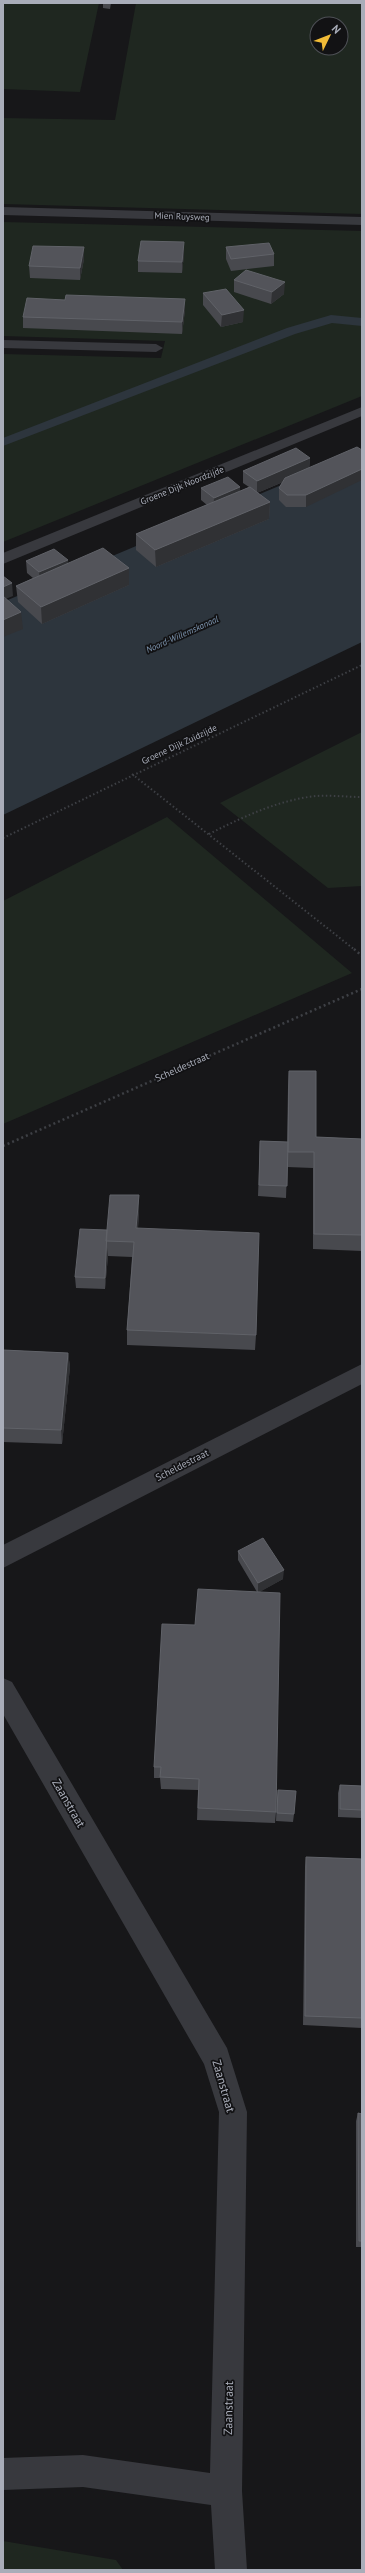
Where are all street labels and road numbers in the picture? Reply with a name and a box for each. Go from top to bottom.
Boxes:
street label: Mien Ruysweg [154,210,210,222]
street label: Groene Dijk Noordzijde [139,463,226,507]
street label: Groene Dijk Zuidzijde [140,722,219,766]
street label: Scheldestraat [153,1049,212,1085]
street label: Scheldestraat [153,1446,211,1484]
street label: Zaanstraat [49,1776,89,1830]
street label: Zaanstraat [209,2058,239,2114]
street label: Zaanstraat [220,2381,236,2435]

